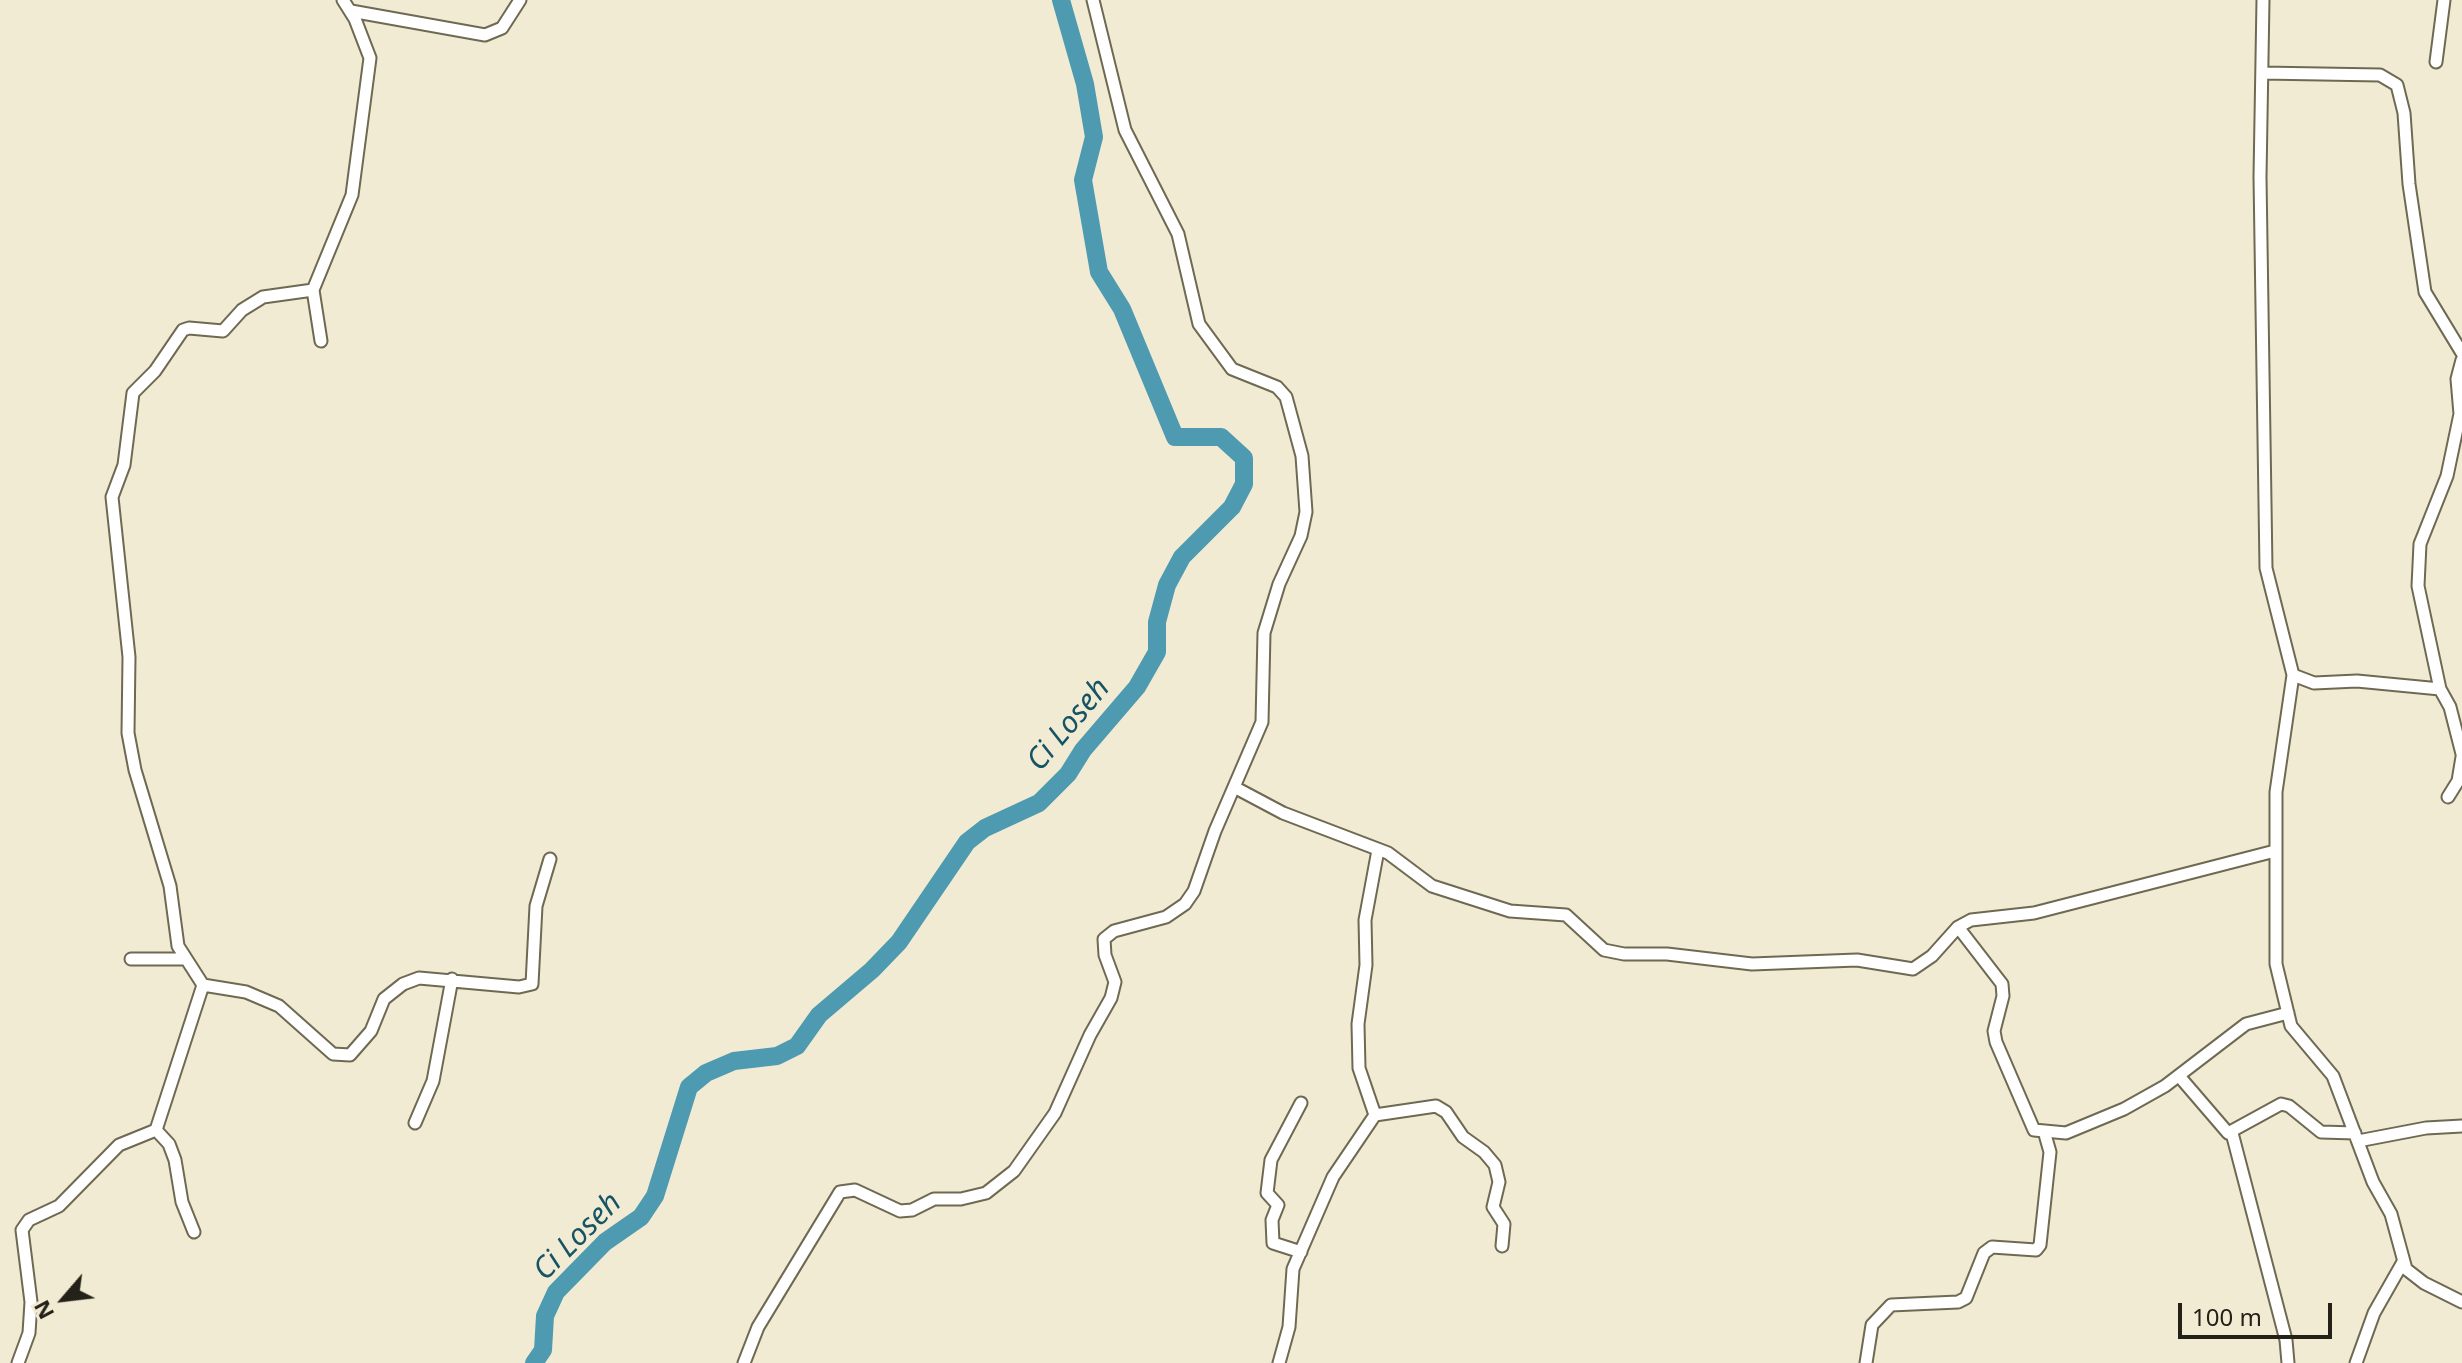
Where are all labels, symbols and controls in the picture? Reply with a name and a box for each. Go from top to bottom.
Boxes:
water label: Ci Loseh [1020,671,1118,779]
water label: Ci Loseh [526,1185,630,1289]
north arrow [24,1259,104,1339]
scale bar [2182,1287,2336,1337]
text: N [25,1295,60,1325]
text: 100 m [2192,1300,2262,1333]

